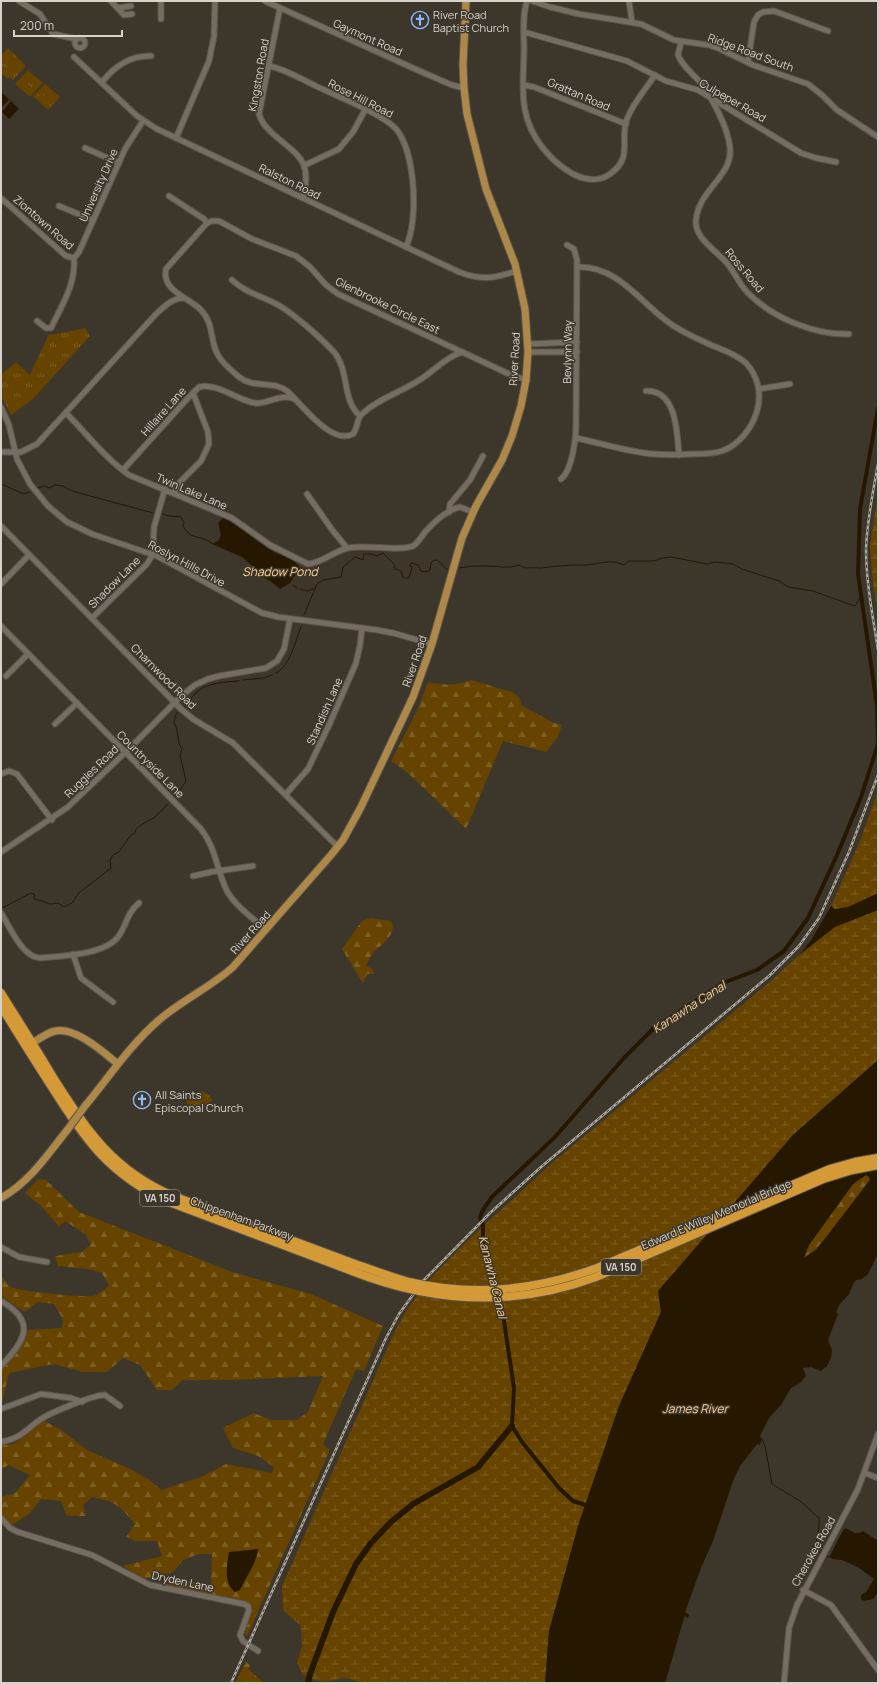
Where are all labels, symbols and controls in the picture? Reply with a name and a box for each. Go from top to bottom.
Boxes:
place label: River Road Baptist Church [433,7,509,35]
church icon: River Road Baptist Church [410,10,430,30]
scale bar [14,12,122,38]
street label: Gaymont Road [331,15,405,59]
text: 200 m [20,17,54,34]
street label: Ridge Road South [706,30,796,74]
street label: Kingston Road [244,38,272,112]
street label: Grattan Road [545,74,613,114]
street label: Rose Hill Road [326,75,396,121]
street label: Culpeper Road [697,75,769,125]
street label: University Drive [75,145,121,224]
street label: Ralston Road [257,160,323,202]
street label: Ziontown Road [10,191,78,253]
street label: Ross Road [722,245,768,295]
street label: Glenbrooke Circle East [333,273,443,337]
street label: Bevlynn Way [559,320,575,384]
street label: River Road [505,332,523,386]
street label: Hillaire Lane [137,383,189,439]
street label: Twin Lake Lane [154,469,230,513]
street label: Roslyn Hills Drive [146,536,229,590]
street label: Shadow Lane [85,552,144,611]
water label: Shadow Pond [242,563,320,580]
street label: River Road [398,633,430,689]
street label: Charnwood Road [128,640,200,712]
street label: Standish Lane [302,675,346,747]
street label: Countryside Lane [114,727,188,801]
street label: Ruggles Road [61,741,121,801]
street label: River Road [227,907,273,957]
water label: Kanawha Canal [649,976,731,1037]
place label: All Saints Episcopal Church [155,1087,243,1115]
church icon: All Saints Episcopal Church [132,1090,152,1110]
street label: Edward E Willey Memorial Bridge [639,1175,794,1252]
road number: VA 150 [140,1190,180,1206]
street label: Chippenham Parkway [188,1192,296,1244]
water label: Kanawha Canal [475,1234,512,1322]
road number: VA 150 [601,1259,641,1275]
water label: James River [662,1400,729,1417]
street label: Cherokee Road [788,1513,838,1589]
street label: Dryden Lane [151,1567,216,1595]

